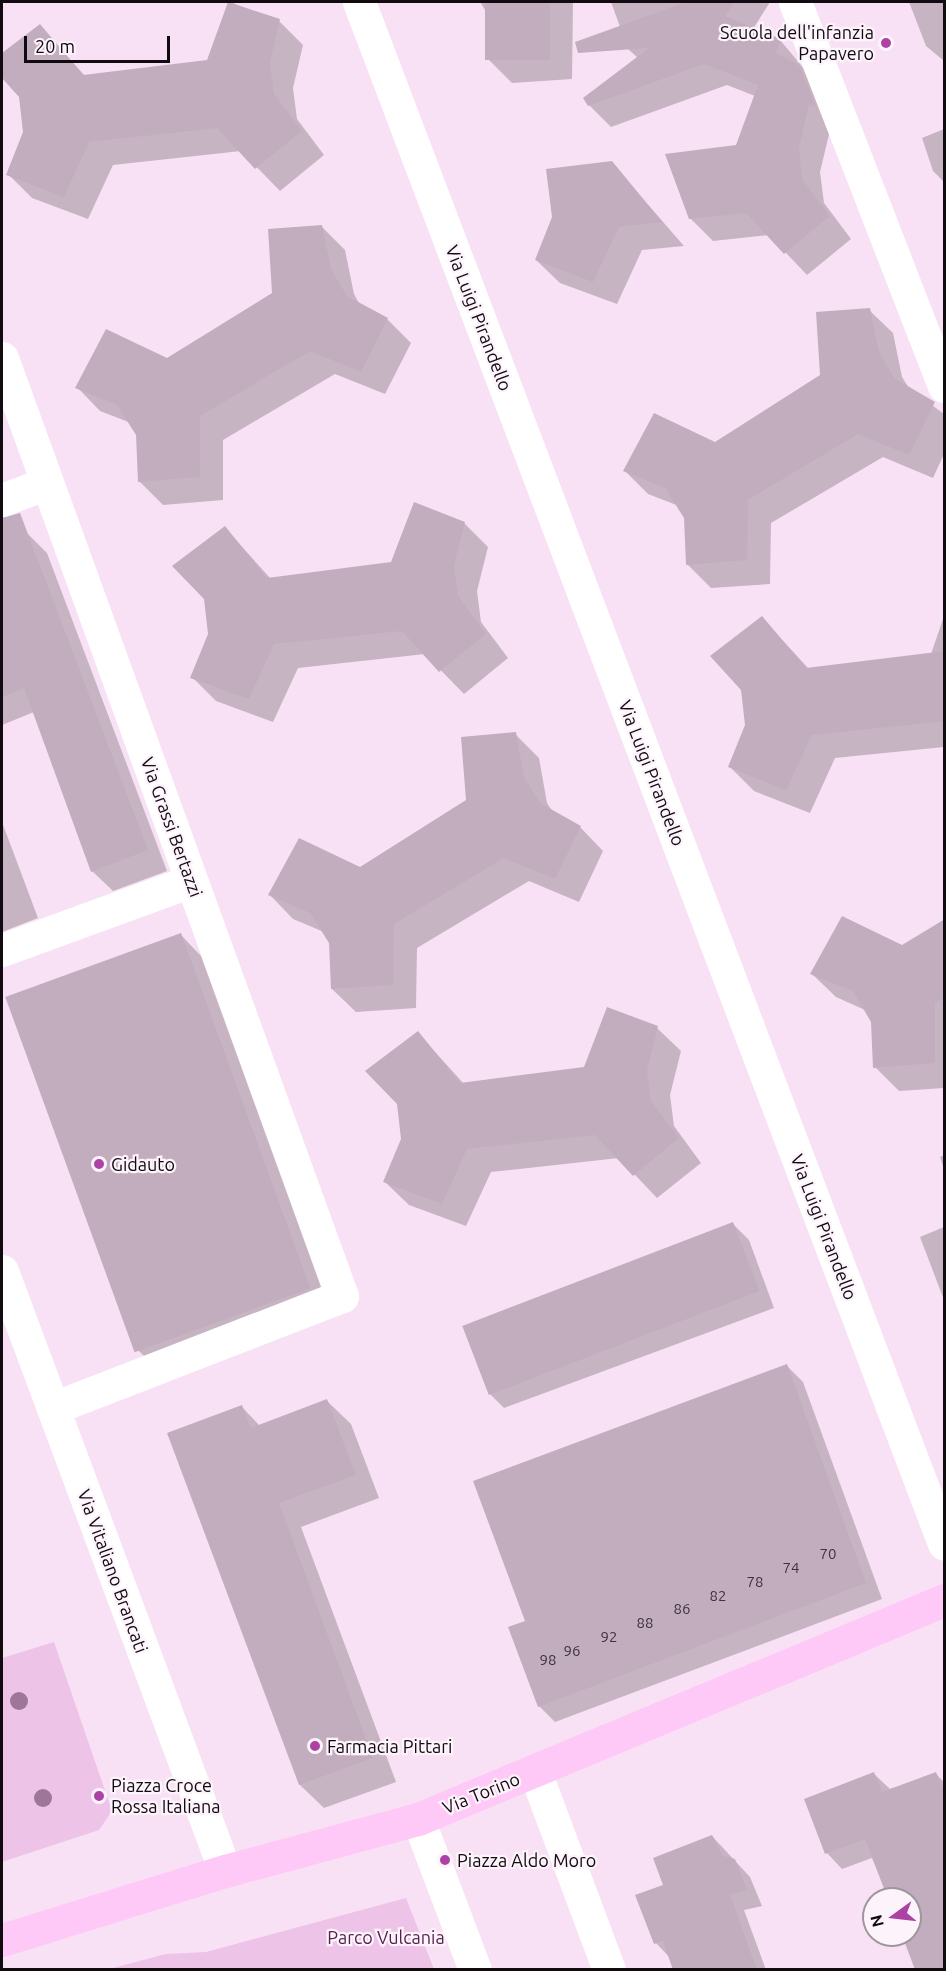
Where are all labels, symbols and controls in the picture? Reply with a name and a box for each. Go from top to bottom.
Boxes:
place label: Scuola dell'infanzia Papavero [720,22,874,64]
scale bar [27,24,172,62]
text: 20 m [35,36,75,56]
marker: Scuola dell'infanzia Papavero [879,36,893,50]
street label: Via Luigi Pirandello [441,242,517,394]
street label: Via Luigi Pirandello [614,697,690,849]
street label: Via Grassi Bertazzi [137,754,207,900]
street label: Via Luigi Pirandello [786,1151,862,1303]
place label: Gidauto [111,1153,175,1175]
marker: Gidauto [92,1157,106,1171]
street label: Via Vitaliano Brancati [73,1486,153,1656]
house number: 70 [820,1545,836,1563]
house number: 74 [783,1559,799,1577]
house number: 78 [747,1573,763,1591]
house number: 82 [710,1587,726,1605]
house number: 86 [674,1600,690,1618]
house number: 88 [637,1614,653,1632]
house number: 92 [601,1628,617,1646]
house number: 96 [564,1642,580,1660]
house number: 98 [540,1651,556,1669]
place label: Farmacia Pittari [327,1735,452,1757]
marker: Farmacia Pittari [308,1739,322,1753]
street label: Via Torino [439,1768,523,1818]
place label: Piazza Croce Rossa Italiana [111,1775,220,1818]
marker: Piazza Croce Rossa Italiana [92,1789,106,1803]
place label: Piazza Aldo Moro [457,1849,596,1871]
marker: Piazza Aldo Moro [438,1853,452,1867]
north arrow [862,1887,922,1947]
text: N [866,1913,887,1929]
park label: Parco Vulcania [327,1926,445,1948]

